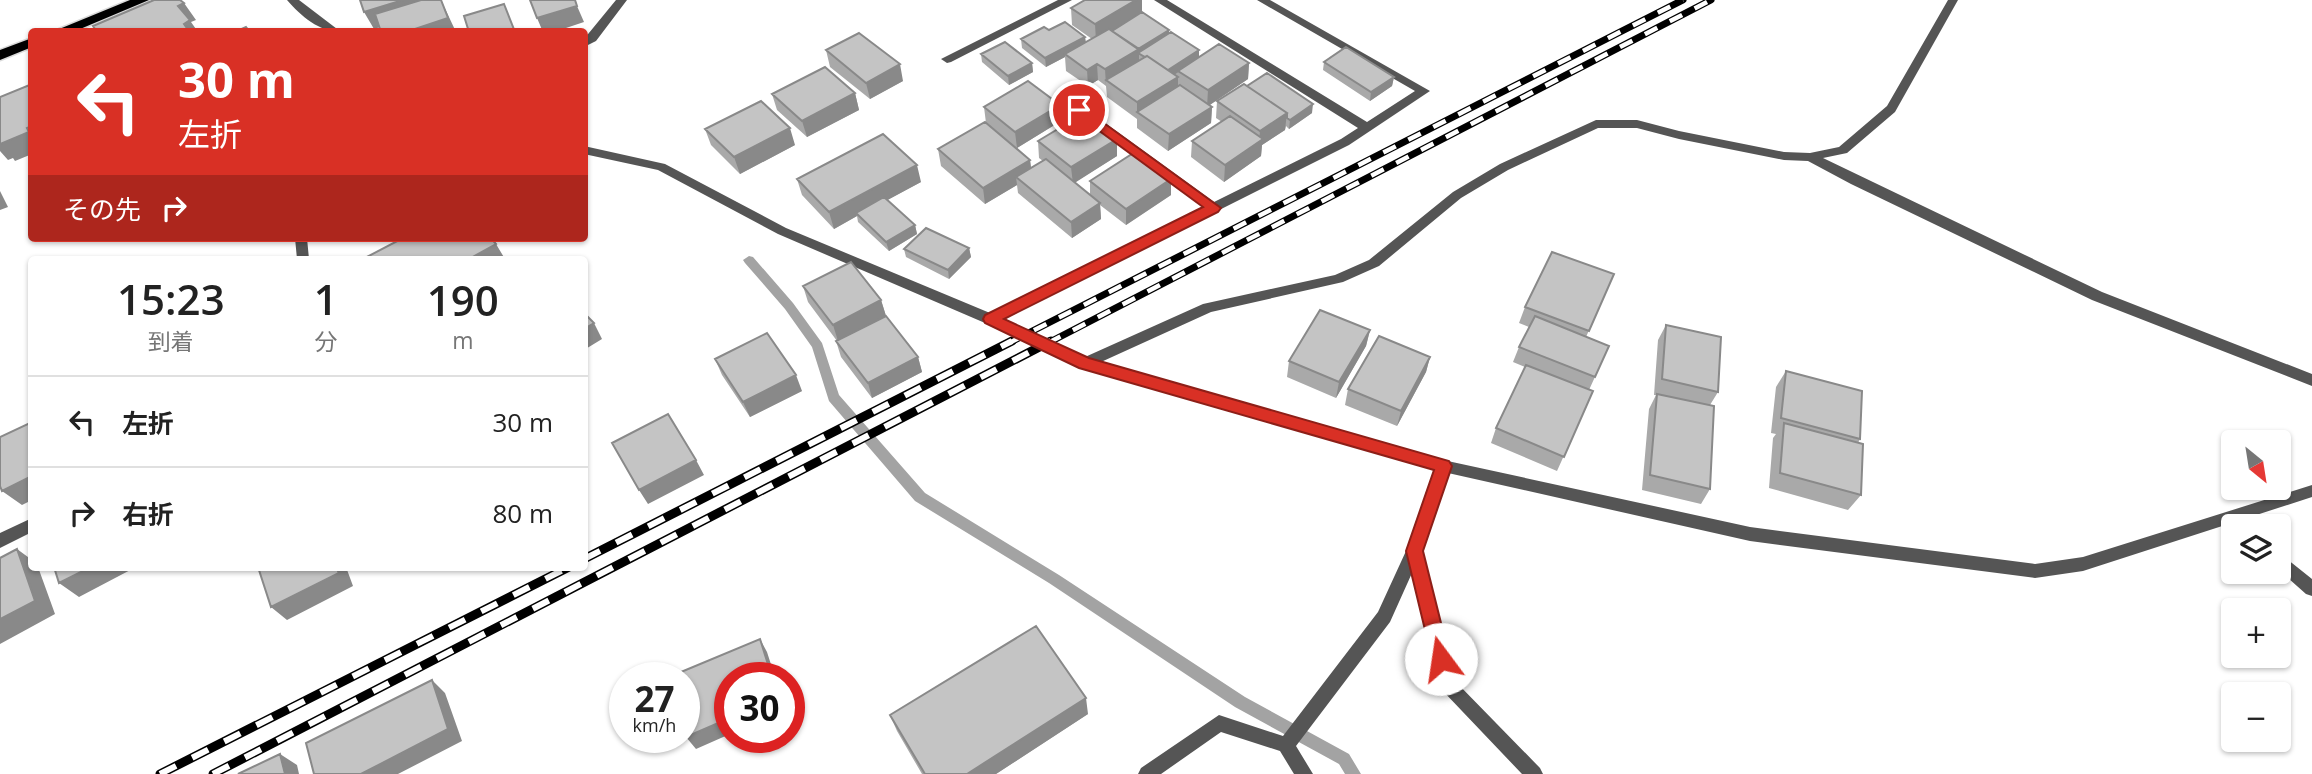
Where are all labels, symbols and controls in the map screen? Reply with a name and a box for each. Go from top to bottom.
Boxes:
text: 30 m [178,46,295,112]
icon: left [63,56,154,147]
pin [1049,80,1109,140]
icon: arrive [1060,91,1098,129]
text: 左折 [178,112,242,155]
icon: right [155,189,193,227]
text: その先 [63,191,141,227]
text: 15:23 [117,270,225,327]
text: 1 [314,270,338,327]
text: 190 [427,271,499,328]
text: m [452,324,474,356]
text: 到着 [148,325,194,357]
text: 分 [314,325,337,357]
icon: left [63,403,101,441]
text: 30 m [492,404,553,440]
text: 左折 [122,405,174,441]
north arrow [2221,430,2291,500]
map controls [2221,430,2291,752]
icon: right [63,494,101,532]
text: 80 m [492,495,553,531]
text: 右折 [122,496,174,532]
button: layers [2221,514,2291,584]
button: + [2221,598,2291,668]
position arrow [1404,622,1478,696]
speed limit sign: 30 [714,662,805,753]
text: 27 [634,675,675,722]
button: − [2221,682,2291,752]
text: km/h [633,713,676,737]

